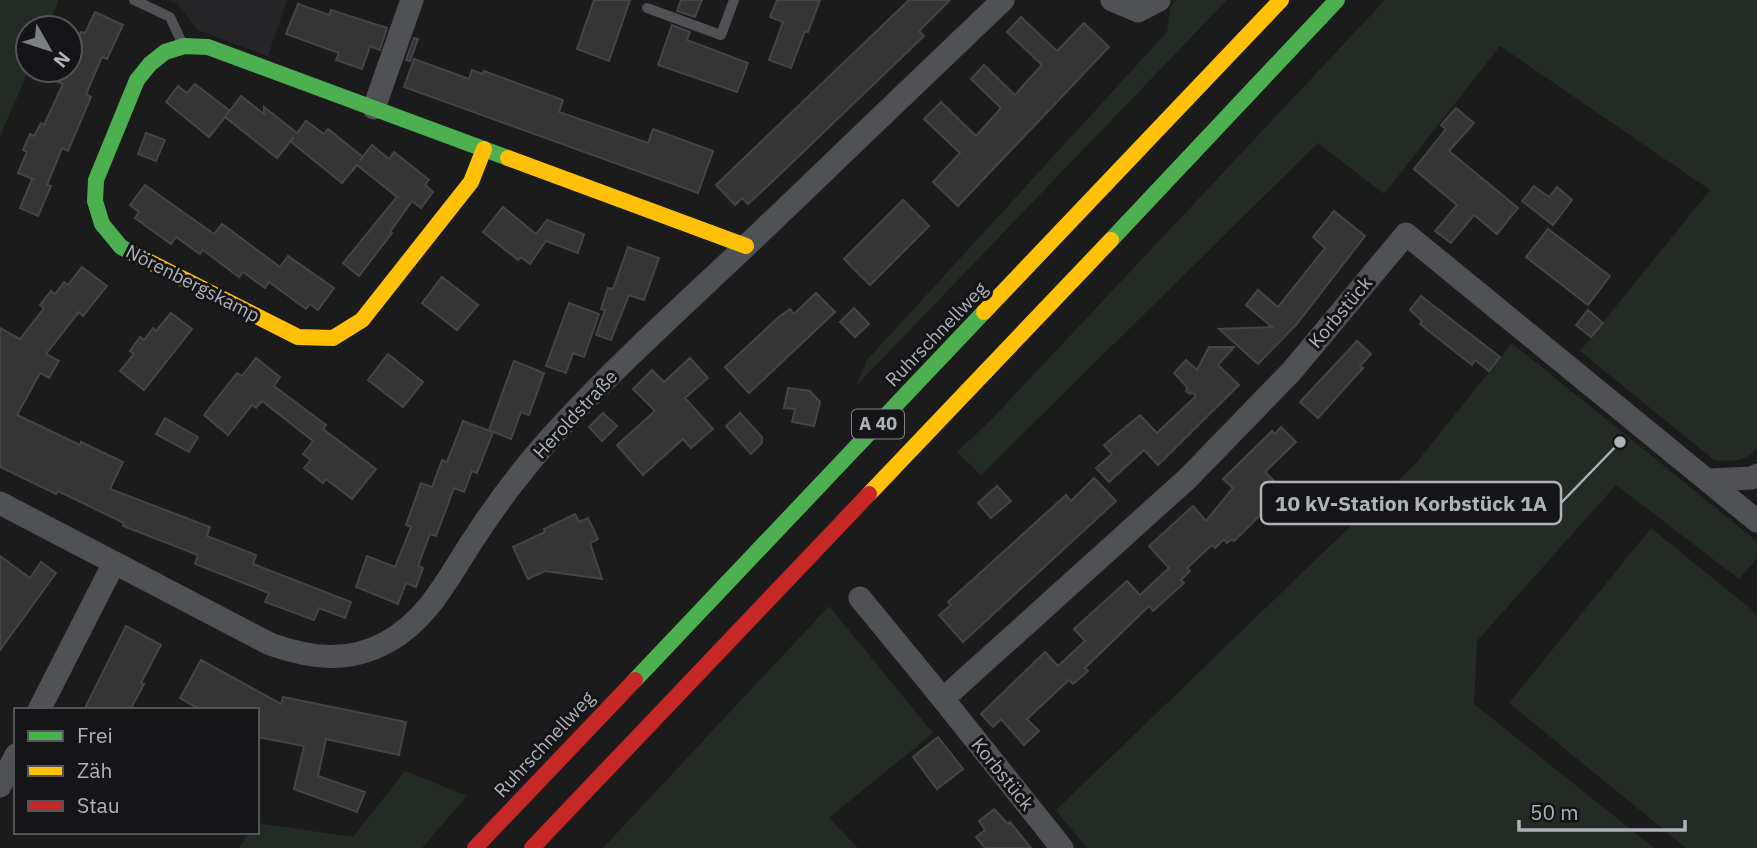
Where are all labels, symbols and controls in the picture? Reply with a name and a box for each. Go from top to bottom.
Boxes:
north arrow [14,14,84,84]
text: N [49,47,76,73]
street label: Nörenbergskamp [122,239,264,327]
street label: Korbstück [1303,271,1377,353]
street label: Ruhrschnellweg [880,277,992,391]
street label: Heroldstraße [528,364,622,464]
road number: A 40 [852,410,904,438]
callout: 10 kV-Station Korbstück 1A [1261,482,1561,524]
text: 10 kV-Station Korbstück 1A [1275,489,1547,517]
street label: Ruhrschnellweg [489,686,599,802]
legend [14,708,259,834]
text: Frei [77,721,113,749]
street label: Korbstück [967,733,1039,815]
text: Zäh [77,756,112,784]
scale bar [1519,788,1685,832]
text: Stau [77,791,120,819]
text: 50 m [1530,798,1579,826]

